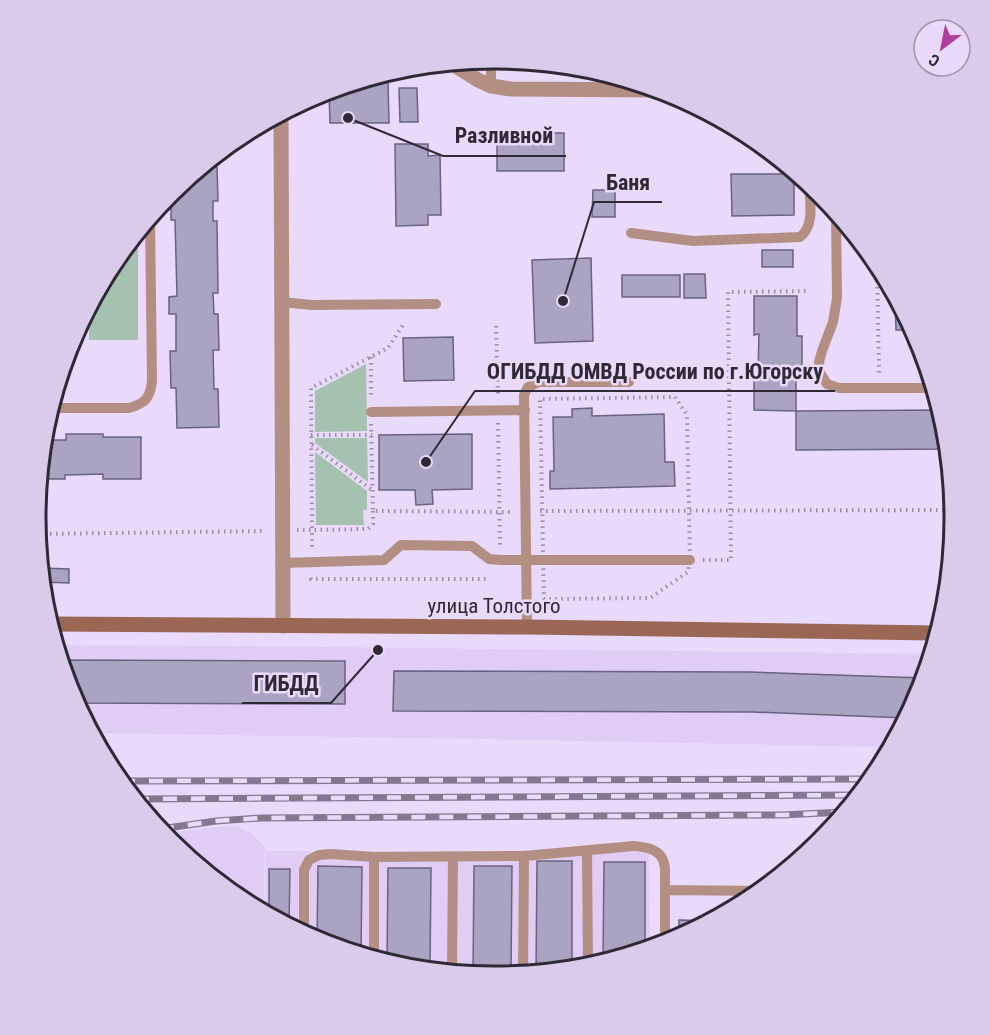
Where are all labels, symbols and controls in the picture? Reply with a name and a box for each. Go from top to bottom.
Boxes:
north arrow [912,18,972,78]
text: С [925,50,943,71]
callout: Разливной [443,116,566,156]
text: Разливной [455,123,553,148]
callout: Баня [594,162,662,202]
text: Баня [606,170,650,195]
callout: ОГИБДД ОМВД России по г.Югорску [475,351,835,391]
text: ОГИБДД ОМВД России по г.Югорску [487,359,823,384]
street label: улица Толстого [427,594,561,618]
callout: ГИБДД [242,663,331,703]
text: ГИБДД [253,671,319,696]

